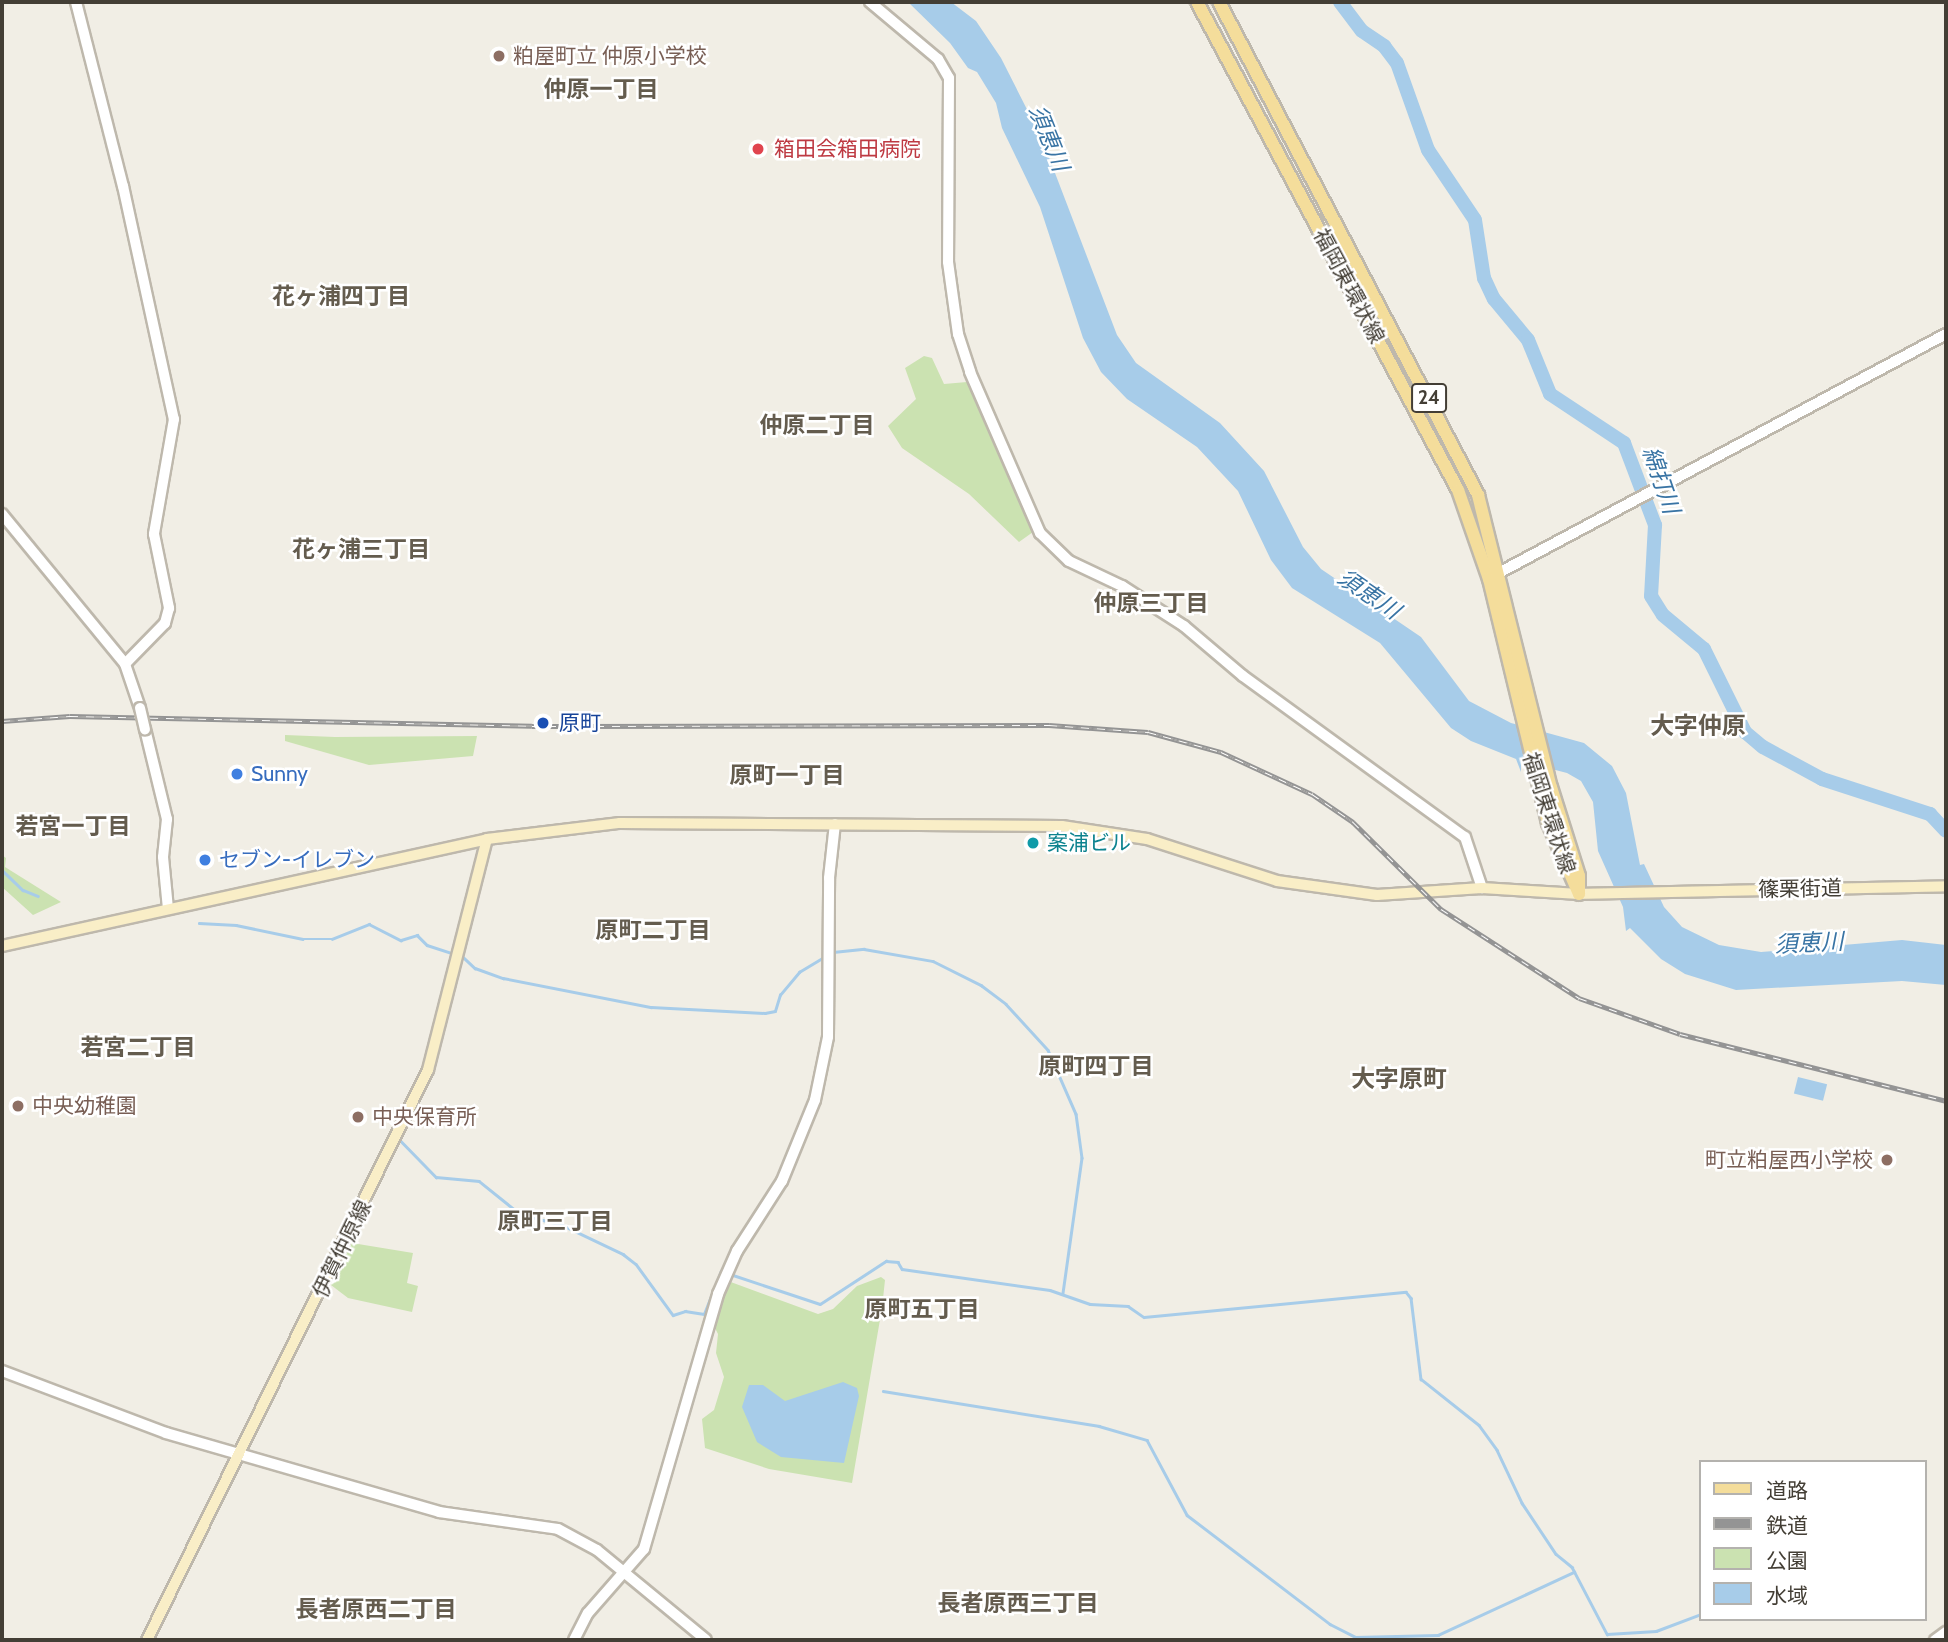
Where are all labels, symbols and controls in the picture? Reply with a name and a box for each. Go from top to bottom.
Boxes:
place label: 粕屋町立 仲原小学校 [513,43,707,69]
marker: 粕屋町立 仲原小学校 [491,48,507,64]
district label: 仲原一丁目 [544,75,658,103]
water label: 須恵川 [1023,101,1075,175]
place label: 箱田会箱田病院 [774,136,921,162]
marker: 箱田会箱田病院 [748,139,768,159]
street label: 福岡東環状線 [1308,224,1390,348]
district label: 花ヶ浦四丁目 [272,282,410,310]
road number: 24 [1410,382,1448,414]
district label: 仲原二丁目 [760,411,874,439]
water label: 綿打川 [1637,443,1685,517]
district label: 花ヶ浦三丁目 [292,535,430,563]
water label: 須恵川 [1333,563,1405,625]
district label: 仲原三丁目 [1094,589,1208,617]
place label: 原町 [559,710,601,736]
district label: 大字仲原 [1650,712,1746,740]
marker: 原町 [533,713,553,733]
street label: 福岡東環状線 [1518,749,1580,877]
place label: Sunny [251,761,308,787]
district label: 原町一丁目 [730,761,844,789]
marker: Sunny [229,766,245,782]
district label: 若宮一丁目 [16,812,130,840]
place label: 案浦ビル [1047,830,1131,856]
marker: 案浦ビル [1025,835,1041,851]
place label: セブン-イレブン [219,847,375,873]
marker: セブン-イレブン [197,852,213,868]
street label: 篠栗街道 [1758,876,1842,902]
district label: 原町二丁目 [596,916,710,944]
water label: 須恵川 [1774,927,1844,959]
district label: 若宮二丁目 [81,1033,195,1061]
district label: 原町四丁目 [1039,1052,1153,1080]
district label: 大字原町 [1351,1065,1447,1093]
place label: 中央幼稚園 [32,1093,137,1119]
marker: 中央幼稚園 [10,1098,26,1114]
place label: 中央保育所 [372,1104,477,1130]
marker: 中央保育所 [350,1109,366,1125]
place label: 町立粕屋西小学校 [1705,1147,1873,1173]
marker: 町立粕屋西小学校 [1879,1152,1895,1168]
street label: 伊賀仲原線 [308,1196,376,1302]
district label: 原町三丁目 [498,1207,612,1235]
district label: 原町五丁目 [865,1295,979,1323]
legend [1700,1460,1927,1621]
text: 道路 [1766,1478,1808,1503]
text: 鉄道 [1766,1513,1808,1538]
text: 公園 [1766,1548,1808,1573]
text: 水域 [1766,1583,1808,1608]
district label: 長者原西三丁目 [938,1589,1098,1617]
district label: 長者原西二丁目 [296,1595,456,1623]

